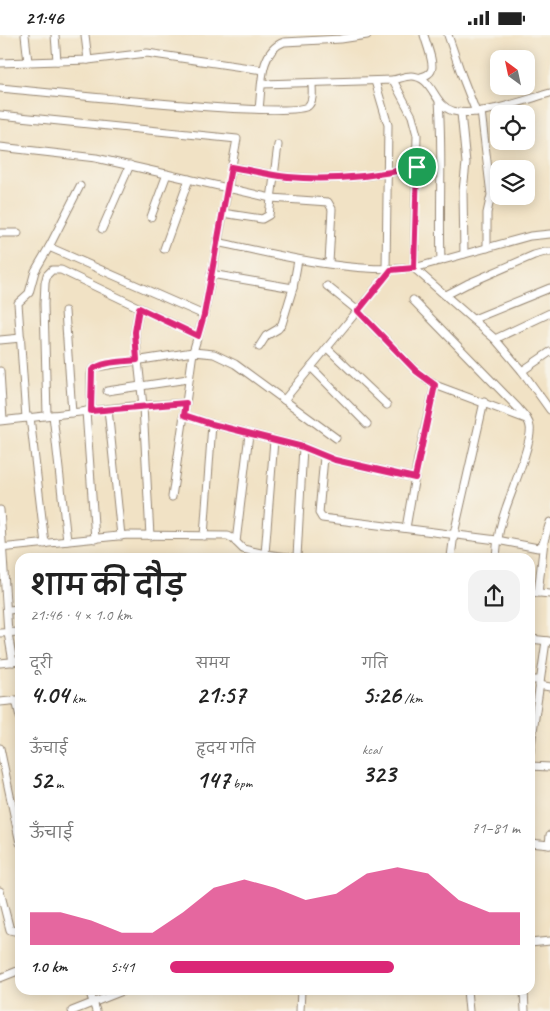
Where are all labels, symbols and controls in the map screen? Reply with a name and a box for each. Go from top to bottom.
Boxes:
text: 21:46 [25,6,63,30]
north arrow [490,50,535,95]
map controls [490,50,535,205]
button: locate [490,105,535,150]
pin [396,146,438,188]
icon: arrive [403,153,431,181]
button: layers [490,160,535,205]
text: शाम की दौड़ [30,568,185,603]
button: share [468,570,520,622]
text: 21:46 · 4 × 1.0 km [30,605,132,625]
text: दूरी [30,655,52,672]
text: समय [196,655,229,672]
text: गति [362,655,387,672]
text: 4.04 [30,679,69,711]
text: 21:57 [196,679,245,711]
text: 5:26 [362,679,401,711]
text: km [69,690,86,707]
text: /km [401,690,423,707]
text: ऊँचाई [30,740,68,757]
text: हृदय गति [196,740,255,757]
text: kcal [362,741,381,758]
text: 323 [362,758,396,790]
text: 52 [30,764,52,796]
text: 147 [196,764,230,796]
text: m [52,775,63,792]
text: bpm [230,775,252,792]
text: 71–81 m [471,818,520,838]
text: ऊँचाई [30,823,73,843]
text: 1.0 km [30,957,67,977]
text: 5:41 [110,957,135,977]

